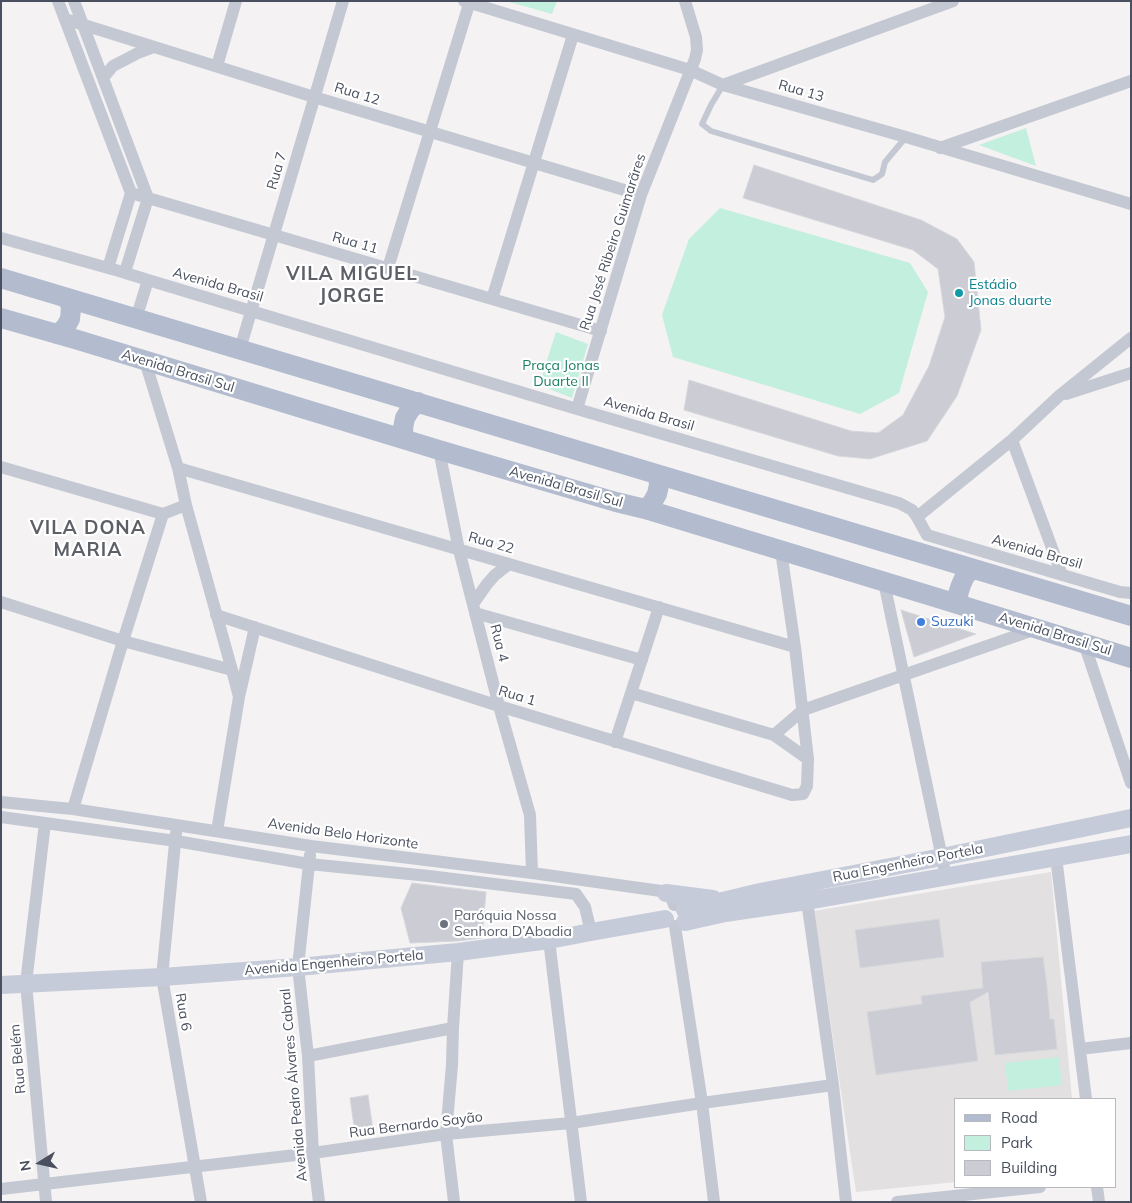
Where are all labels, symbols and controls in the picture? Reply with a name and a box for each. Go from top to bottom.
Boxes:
street label: Rua 13 [776,77,826,105]
street label: Rua 12 [332,79,382,109]
street label: Rua 7 [264,150,290,192]
street label: Rua José Ribeiro Guimarãres [576,151,650,333]
street label: Rua 11 [330,229,380,257]
district label: VILA MIGUEL JORGE [285,263,419,307]
street label: Avenida Brasil [171,264,265,306]
place label: Estádio Jonas duarte [969,277,1052,310]
marker: Estádio Jonas duarte [953,287,965,299]
street label: Avenida Brasil Sul [120,346,236,396]
park label: Praça Jonas Duarte II [522,358,600,391]
street label: Avenida Brasil [602,393,696,435]
street label: Avenida Brasil Sul [507,463,625,511]
district label: VILA DONA MARIA [29,517,147,561]
street label: Rua 22 [466,529,516,557]
street label: Avenida Brasil [990,531,1084,573]
street label: Avenida Brasil Sul [997,609,1113,659]
place label: Suzuki [931,614,974,630]
marker: Suzuki [915,616,927,628]
street label: Rua 4 [486,622,512,664]
street label: Rua 1 [496,682,538,710]
street label: Avenida Belo Horizonte [267,815,419,853]
street label: Rua Engenheiro Portela [831,840,985,886]
place label: Paróquia Nossa Senhora D’Abadia [454,908,572,940]
marker: Paróquia Nossa Senhora D’Abadia [438,918,450,930]
street label: Avenida Engenheiro Portela [244,947,424,979]
street label: Avenida Pedro Álvares Cabral [277,988,311,1182]
street label: Rua 6 [171,992,195,1032]
street label: Rua Belém [7,1023,29,1095]
legend [954,1098,1117,1188]
street label: Rua Bernardo Sayão [348,1108,484,1142]
text: Road [1001,1108,1038,1127]
text: Park [1001,1133,1033,1152]
north arrow [15,1138,65,1188]
text: Building [1001,1158,1057,1177]
text: N [15,1159,35,1172]

